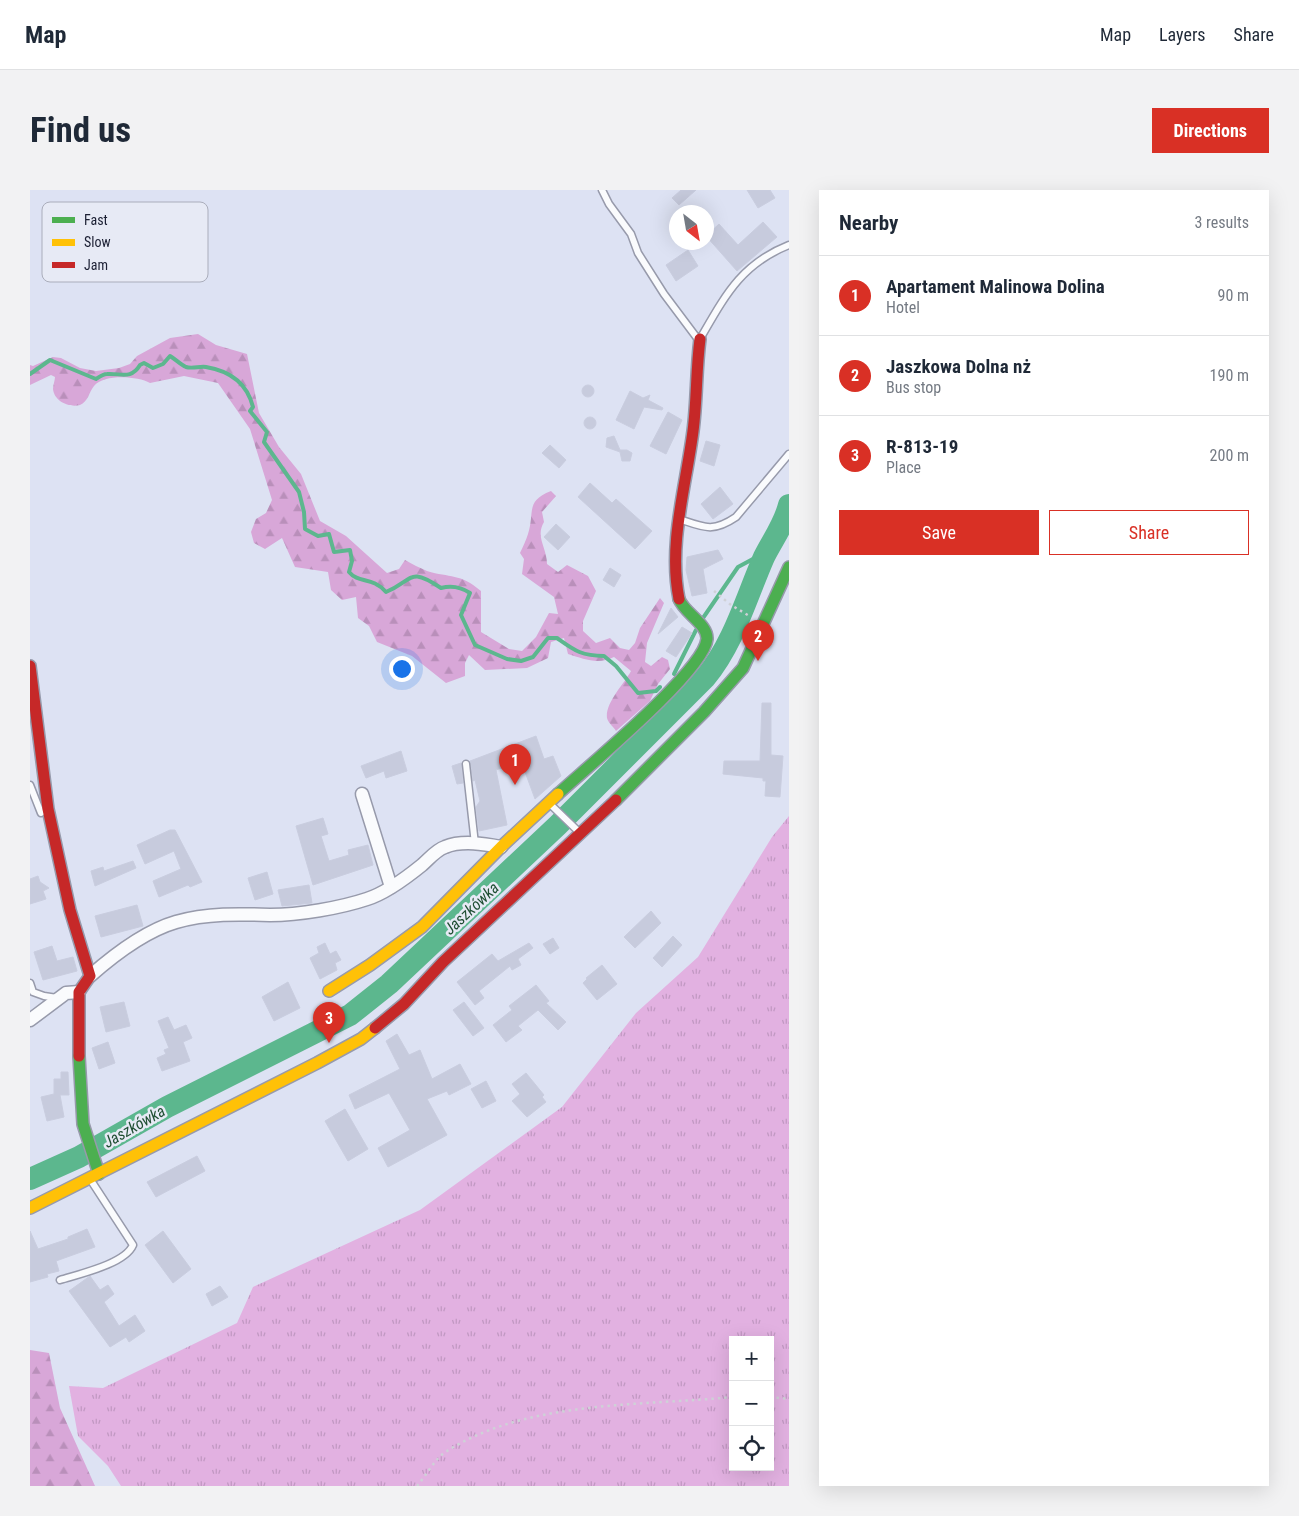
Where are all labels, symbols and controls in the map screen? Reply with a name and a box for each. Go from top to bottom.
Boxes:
text: Map [25,21,66,49]
text: Map [1100,24,1131,45]
text: Layers [1159,24,1206,45]
text: Share [1234,24,1274,45]
button: Directions [1152,108,1269,153]
text: Find us [30,110,131,151]
legend [42,202,208,282]
north arrow [669,205,714,250]
text: Nearby [839,211,898,235]
text: Fast [84,212,108,228]
text: 3 results [1194,213,1249,232]
text: Slow [84,234,111,250]
text: Jam [84,257,108,273]
text: Apartament Malinowa Dolina [886,275,1105,298]
text: 1 [851,286,859,305]
text: 90 m [1217,286,1249,305]
text: Hotel [886,298,920,317]
text: Jaszkowa Dolna nż [886,355,1031,378]
text: 2 [851,366,859,385]
text: 190 m [1210,366,1249,385]
text: Bus stop [886,378,941,397]
text: R-813-19 [886,435,958,458]
text: 3 [851,446,859,465]
text: 200 m [1210,446,1249,465]
text: Place [886,458,921,477]
button: Save [839,510,1039,555]
button: Share [1049,510,1249,555]
pin: 2 [742,620,774,661]
your location [389,656,415,682]
pin: 1 [499,744,531,785]
water label: Jaszkówka [440,878,503,939]
pin: 3 [313,1002,345,1043]
water label: Jaszkówka [100,1101,168,1152]
map controls [729,1336,774,1471]
button: + [729,1336,774,1381]
button: − [729,1381,774,1426]
button: locate [729,1426,774,1471]

